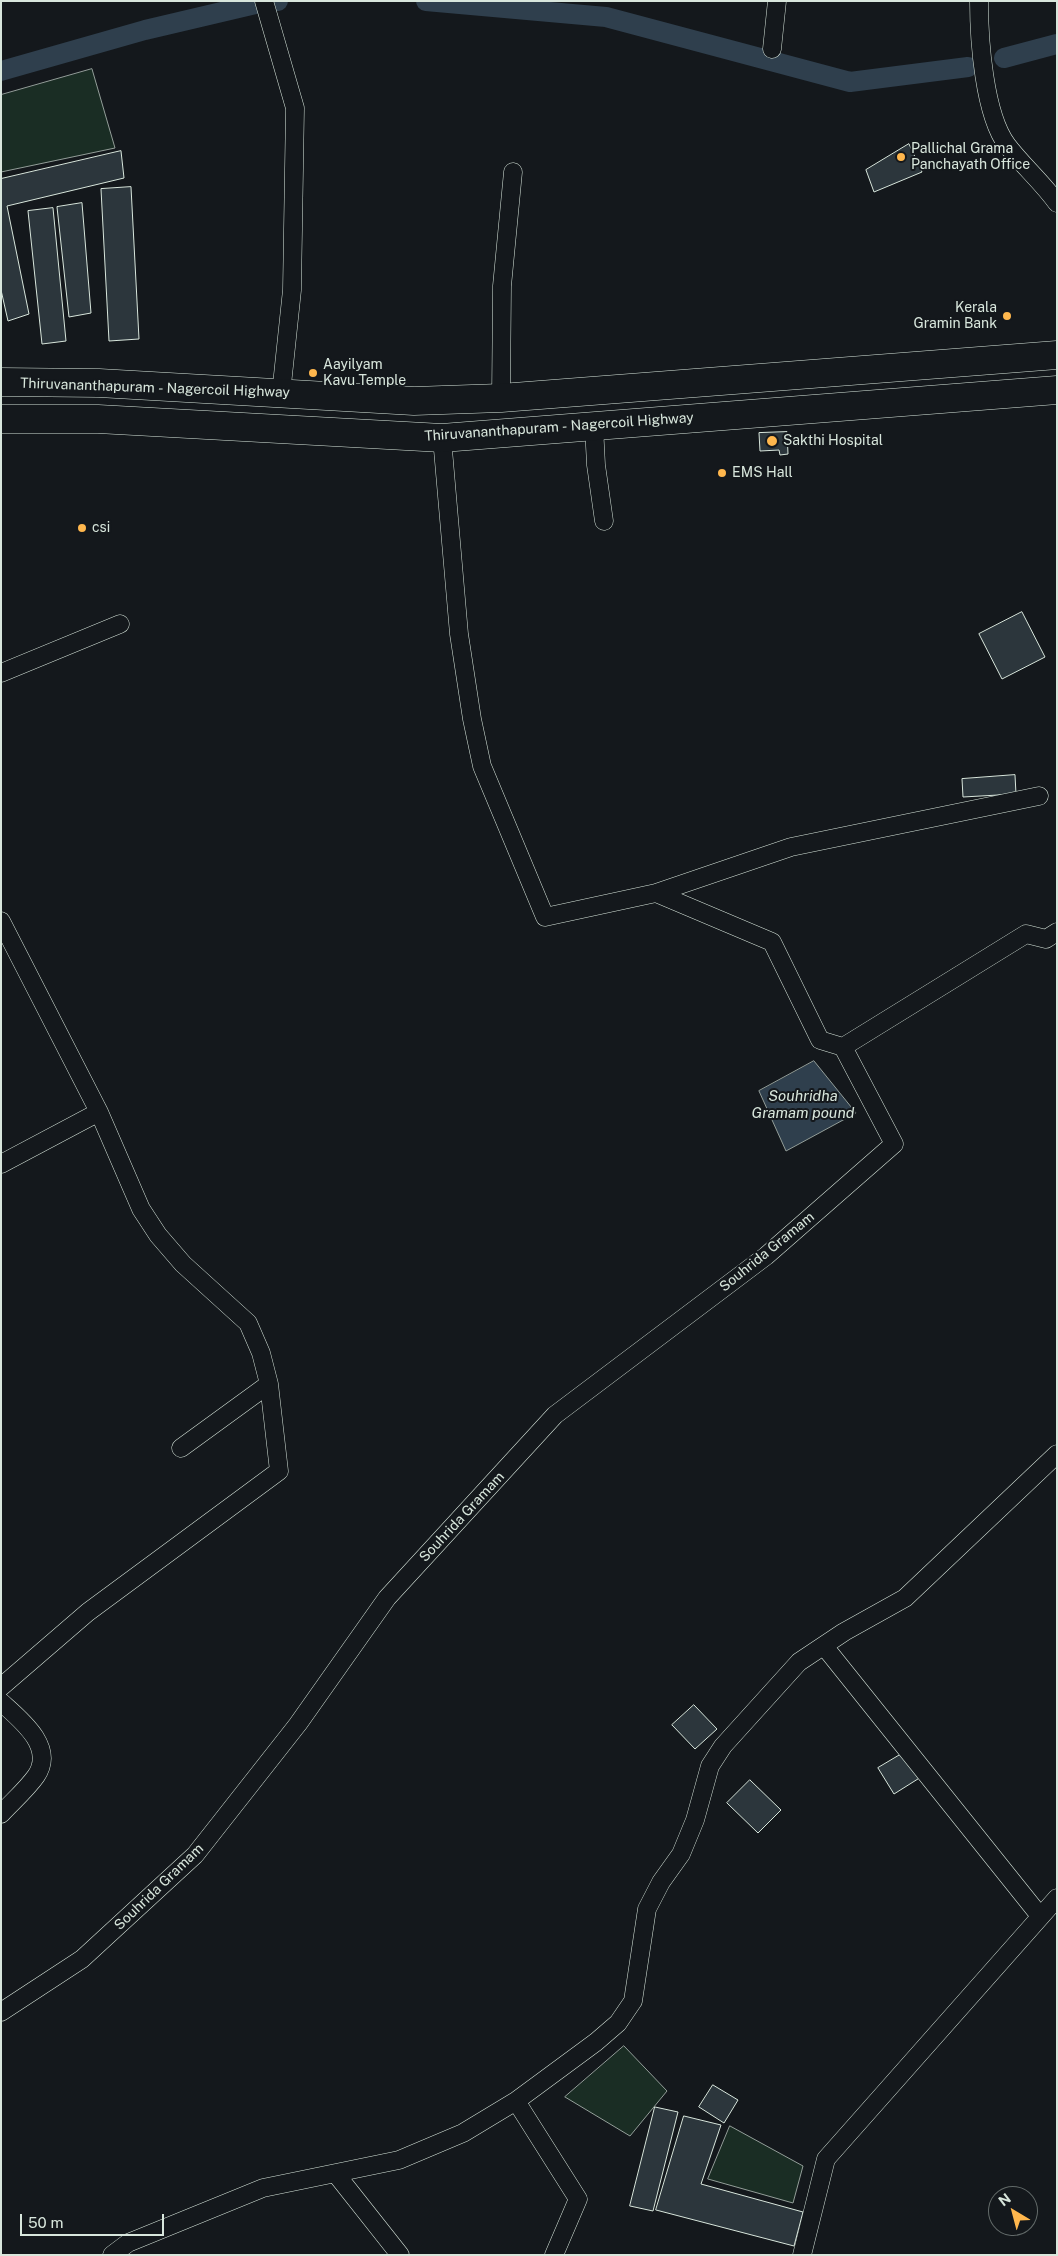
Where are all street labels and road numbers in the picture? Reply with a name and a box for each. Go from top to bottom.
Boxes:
street label: Thiruvananthapuram - Nagercoil Highway [20,375,290,401]
street label: Thiruvananthapuram - Nagercoil Highway [424,409,694,445]
street label: Souhrida Gramam [716,1209,818,1295]
street label: Souhrida Gramam [416,1468,508,1566]
street label: Souhrida Gramam [111,1840,207,1934]

